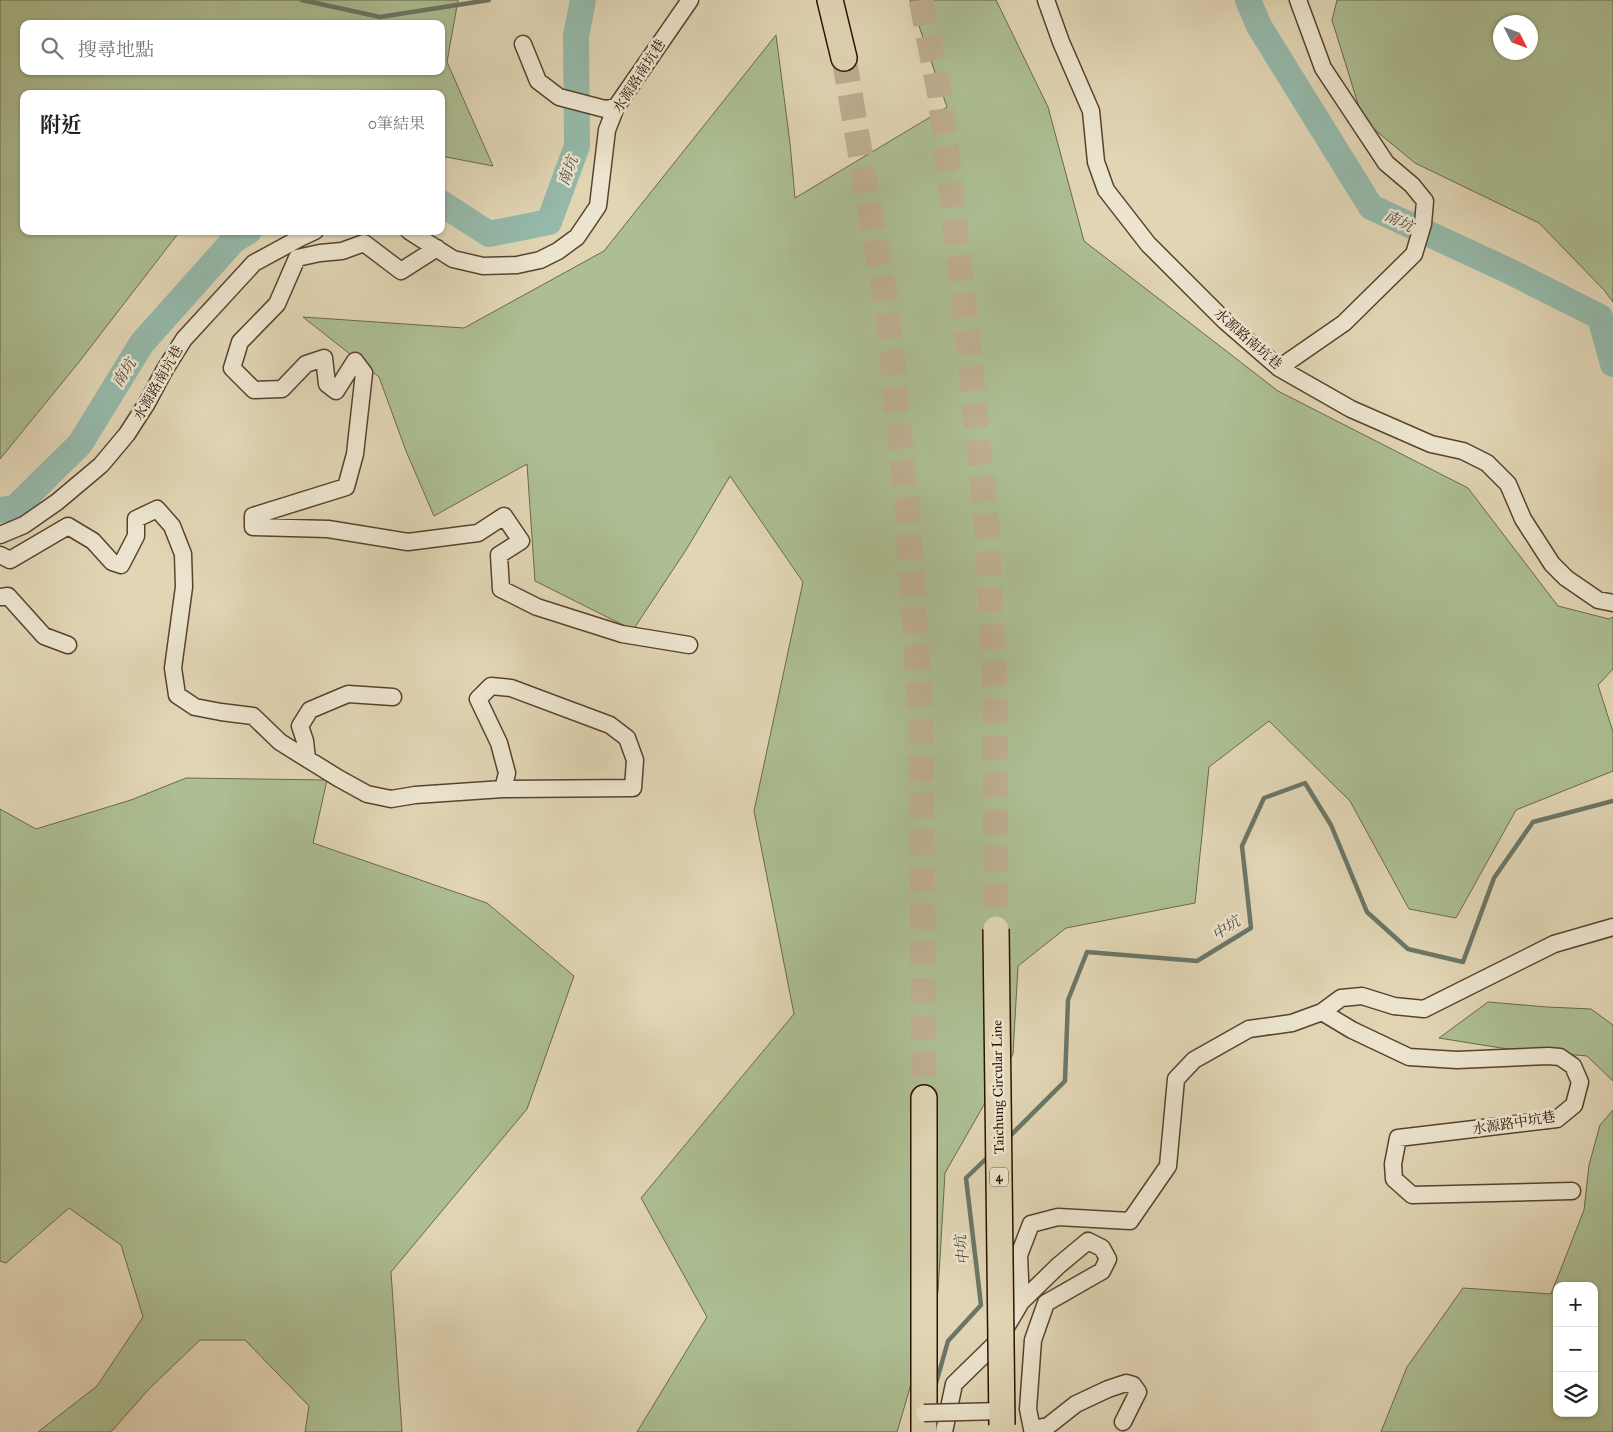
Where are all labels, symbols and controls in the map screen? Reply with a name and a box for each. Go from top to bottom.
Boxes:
north arrow [1493,15,1538,60]
search box [20,20,445,75]
icon: search [38,34,66,62]
street label: 水源路南坑巷 [609,36,669,116]
text: 搜尋地點 [78,38,154,61]
text: 附近 [40,112,82,138]
text: 0筆結果 [368,114,425,133]
water label: 南坑 [554,152,582,188]
water label: 南坑 [1382,206,1418,237]
street label: 水源路南坑巷 [1211,305,1285,373]
street label: 水源路南坑巷 [130,342,186,424]
water label: 南坑 [108,354,141,390]
water label: 中坑 [1209,911,1245,944]
street label: Taichung Circular Line [988,1020,1008,1154]
street label: 水源路中坑巷 [1471,1108,1557,1138]
road number: 4 [990,1168,1008,1186]
water label: 中坑 [951,1232,973,1266]
map controls [1553,1282,1598,1417]
button: + [1553,1282,1598,1327]
button: − [1553,1327,1598,1372]
button: layers [1553,1372,1598,1417]

